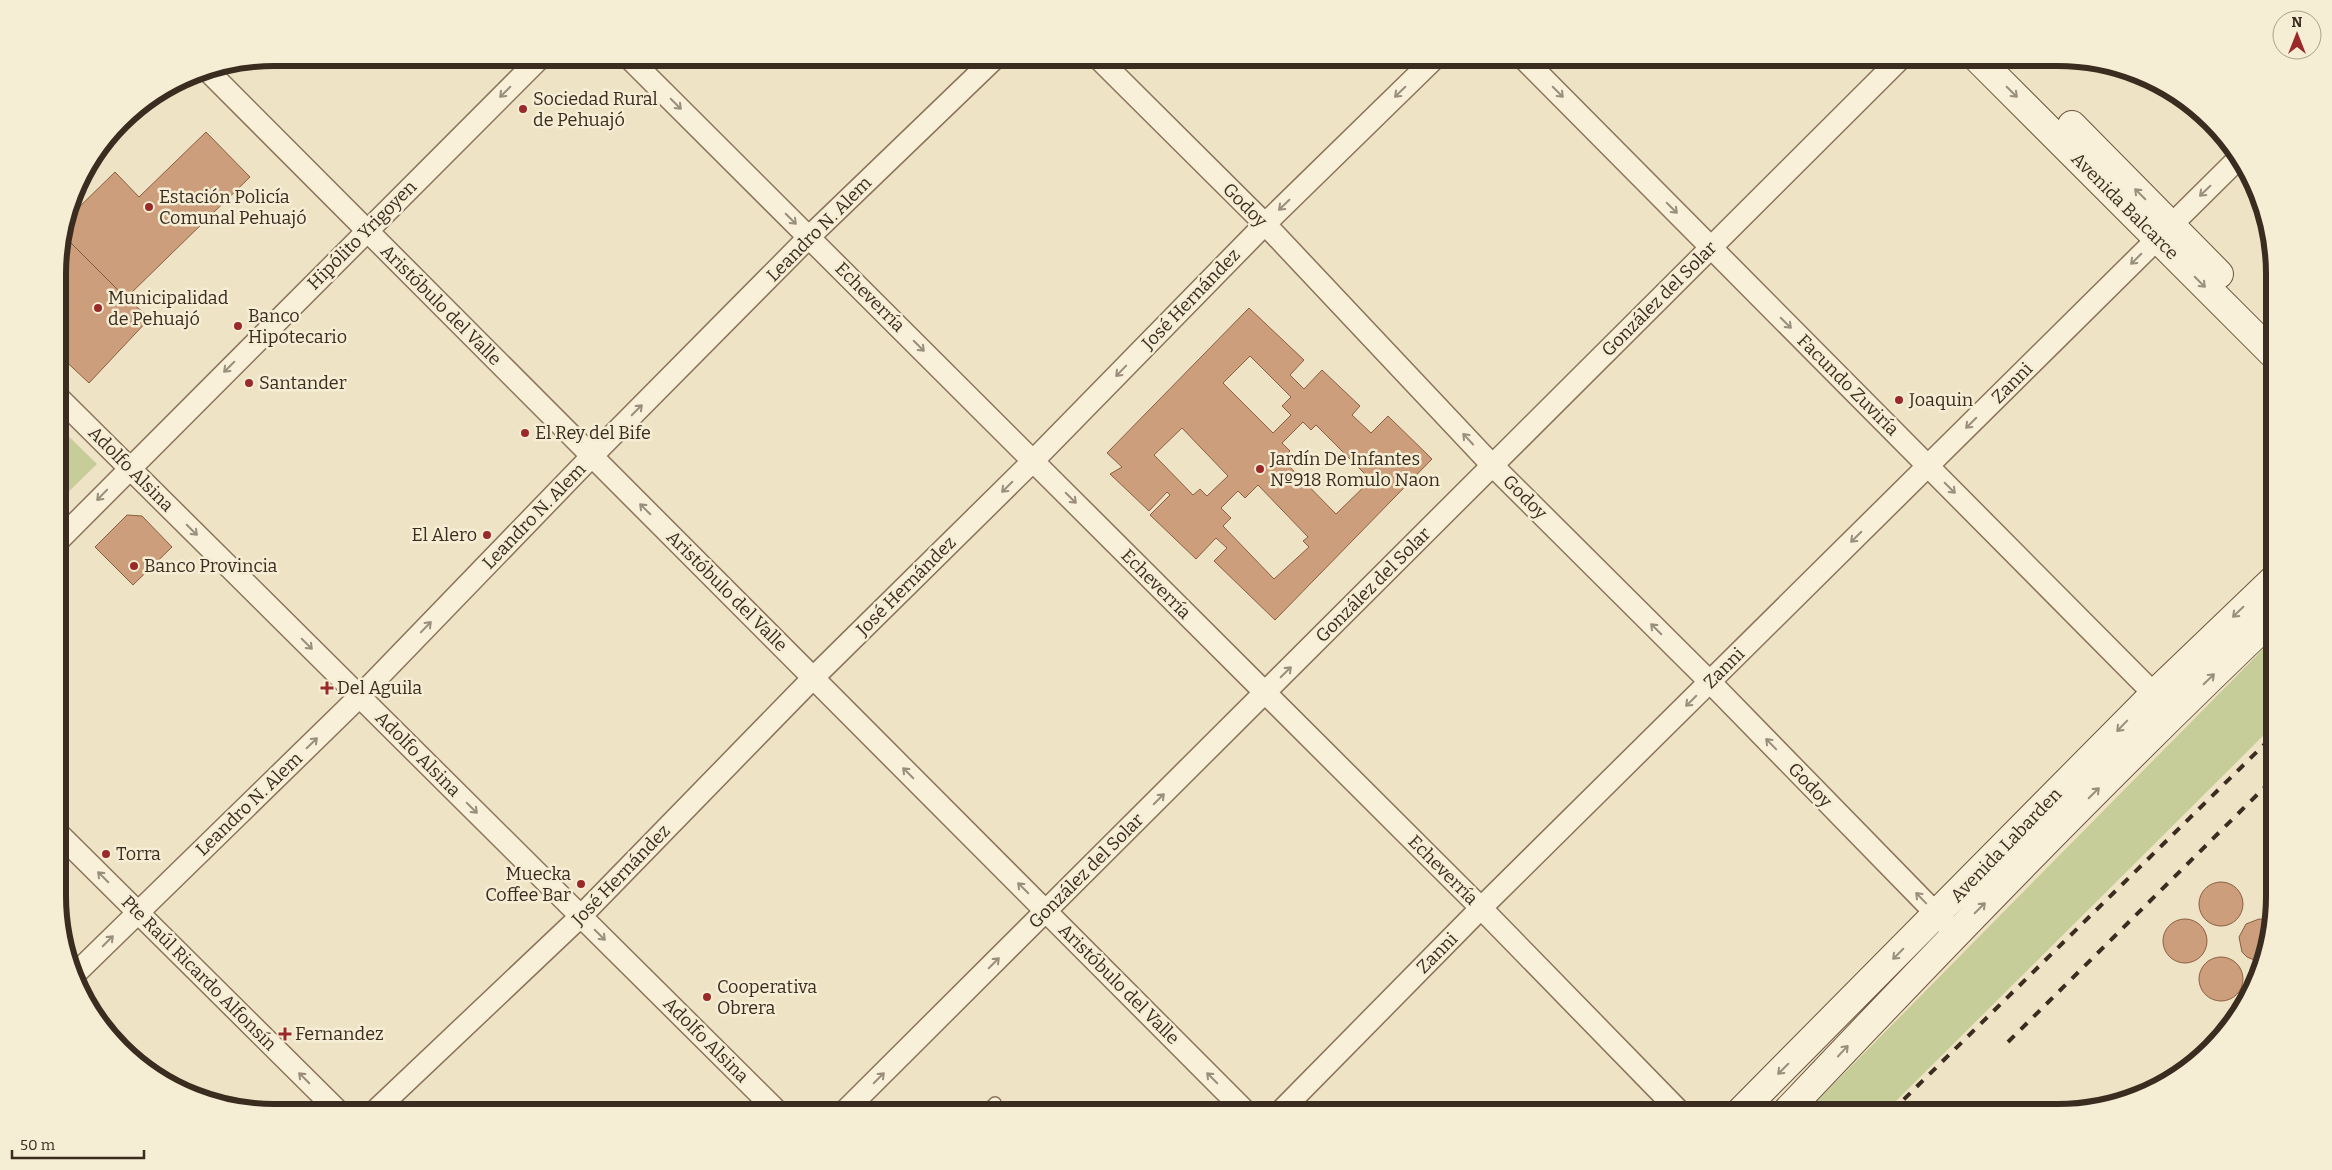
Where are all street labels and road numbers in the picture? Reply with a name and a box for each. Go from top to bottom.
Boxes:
street label: Avenida Balcarce [2067,148,2183,264]
street label: Leandro N. Alem [762,172,876,286]
street label: Hipólito Yrigoyen [303,175,422,294]
street label: Godoy [1218,178,1272,232]
street label: González del Solar [1597,237,1721,361]
street label: Aristóbulo del Valle [376,240,506,370]
street label: José Hernández [1137,244,1245,355]
street label: Echeverría [830,257,910,337]
street label: Facundo Zuviría [1793,330,1903,440]
street label: Zanni [1987,358,2037,408]
street label: Adolfo Alsina [84,422,178,516]
street label: Leandro N. Alem [478,458,590,574]
street label: Godoy [1498,470,1552,524]
street label: González del Solar [1311,523,1435,647]
street label: Aristóbulo del Valle [662,526,792,656]
street label: José Hernández [851,532,960,641]
street label: Echeverría [1116,544,1196,624]
street label: Zanni [1699,643,1749,693]
street label: Adolfo Alsina [371,707,465,801]
street label: Leandro N. Alem [191,748,307,860]
street label: Godoy [1783,758,1837,812]
street label: Avenida Labarden [1946,783,2067,907]
street label: González del Solar [1024,809,1148,933]
street label: José Hernández [567,820,675,931]
street label: Echeverría [1403,830,1483,910]
street label: Pte Raúl Ricardo Alfonsín [117,891,282,1056]
street label: Aristóbulo del Valle [1054,919,1184,1049]
street label: Zanni [1412,928,1462,978]
street label: Adolfo Alsina [659,993,753,1087]

